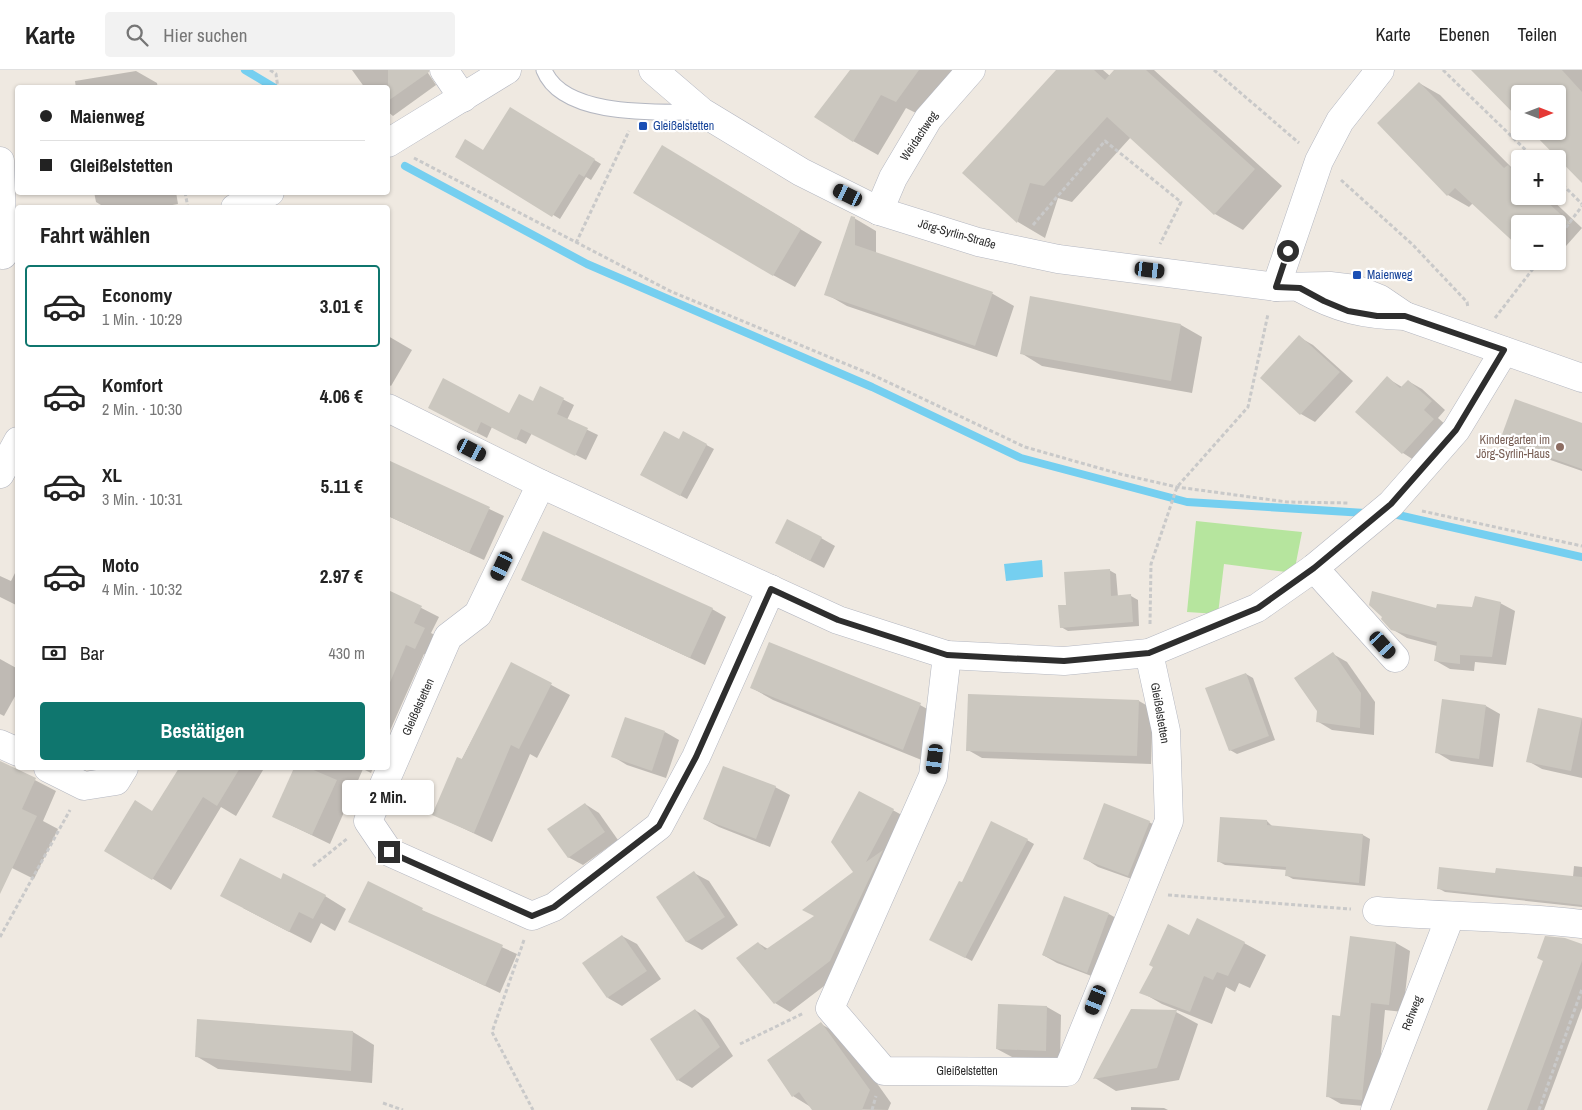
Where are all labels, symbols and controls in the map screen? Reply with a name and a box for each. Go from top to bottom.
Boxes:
search box [105,12,455,57]
text: Karte [25,19,75,51]
icon: search [123,21,151,49]
text: Hier suchen [163,22,247,48]
text: Karte [1375,22,1411,47]
text: Ebenen [1439,22,1490,47]
text: Teilen [1518,22,1557,47]
north arrow [1511,85,1566,140]
map controls [1511,85,1566,270]
text: Maienweg [70,103,144,129]
street label: Weidachweg [897,108,942,164]
place label: Gleißelstetten [653,118,714,134]
marker: Gleißelstetten [637,120,649,132]
button: + [1511,150,1566,205]
text: Gleißelstetten [70,152,173,178]
car [831,182,864,208]
street label: Jörg-Syrlin-Straße [916,215,998,253]
button: − [1511,215,1566,270]
text: Fahrt wählen [40,220,150,250]
route start [1277,240,1299,262]
car [1134,261,1165,279]
place label: Maienweg [1367,267,1413,283]
marker: Maienweg [1351,269,1363,281]
text: Economy [102,282,172,308]
icon: car [42,284,87,329]
text: 3.01 € [320,293,363,319]
text: 1 Min. · 10:29 [102,308,182,330]
text: Komfort [102,372,163,398]
icon: car [42,374,87,419]
text: 4.06 € [320,383,363,409]
text: 2 Min. · 10:30 [102,398,182,420]
place label: Kindergarten im Jörg-Syrlin-Haus [1476,432,1550,462]
car [455,437,488,463]
marker: Kindergarten im Jörg-Syrlin-Haus [1554,441,1566,453]
text: XL [102,462,122,488]
icon: car [42,464,87,509]
text: 5.11 € [321,473,363,499]
text: 3 Min. · 10:31 [102,488,182,510]
car [488,549,515,583]
text: Moto [102,552,139,578]
icon: car [42,554,87,599]
text: 2.97 € [320,563,363,589]
text: 4 Min. · 10:32 [102,578,182,600]
car [1367,629,1398,661]
icon: cash [40,639,68,667]
text: Bar [80,640,104,666]
text: 430 m [329,642,365,664]
street label: Gleißelstetten [398,676,438,738]
street label: Gleißelstetten [1147,681,1173,745]
button: Bestätigen [40,702,365,760]
car [925,743,944,775]
callout: 2 Min. [343,780,435,814]
text: 2 Min. [369,786,407,808]
route end [378,841,400,863]
car [1083,983,1108,1017]
street label: Rehweg [1398,993,1426,1033]
street label: Gleißelstetten [936,1063,998,1079]

